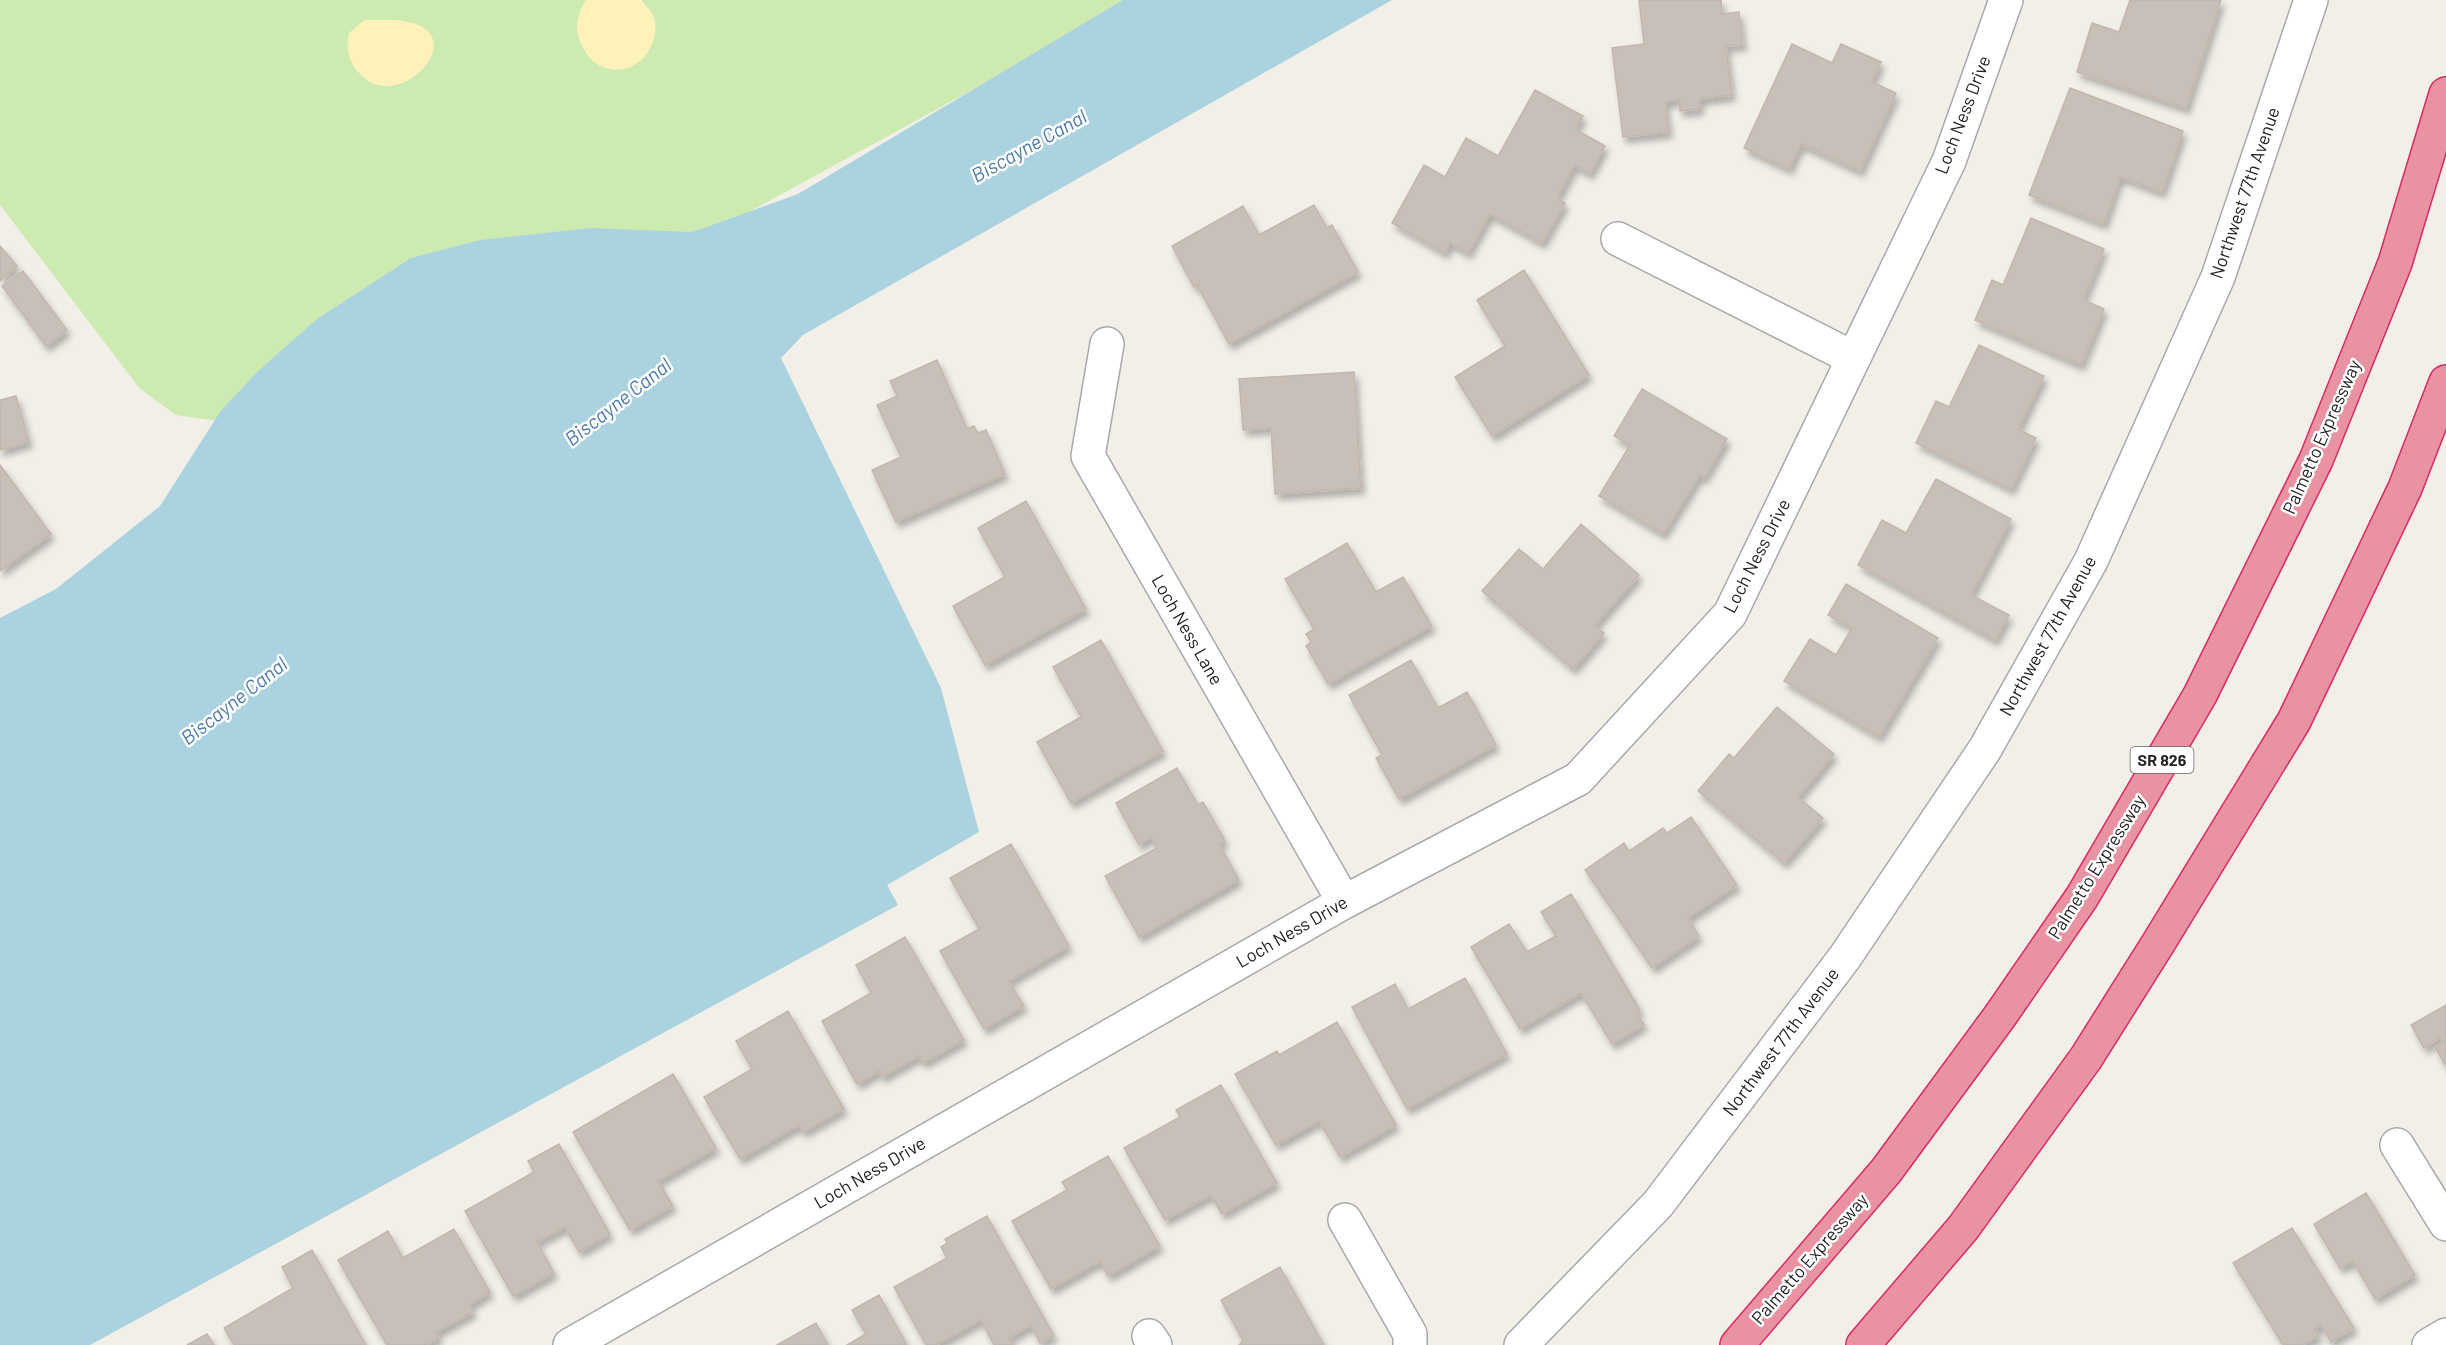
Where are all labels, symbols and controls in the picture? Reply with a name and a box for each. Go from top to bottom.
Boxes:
street label: Loch Ness Drive [1929,52,1995,177]
water label: Biscayne Canal [967,103,1091,187]
street label: Northwest 77th Avenue [2204,104,2284,281]
water label: Biscayne Canal [559,352,676,450]
street label: Palmetto Expressway [2277,356,2365,517]
street label: Loch Ness Drive [1718,495,1794,616]
street label: Northwest 77th Avenue [1994,552,2100,720]
street label: Loch Ness Lane [1147,571,1228,688]
water label: Biscayne Canal [175,651,292,749]
road number: SR 826 [2130,747,2194,773]
street label: Palmetto Expressway [2043,790,2150,943]
street label: Loch Ness Drive [1232,890,1351,972]
street label: Northwest 77th Avenue [1717,963,1843,1120]
street label: Loch Ness Drive [810,1131,929,1213]
street label: Palmetto Expressway [1746,1188,1872,1328]

